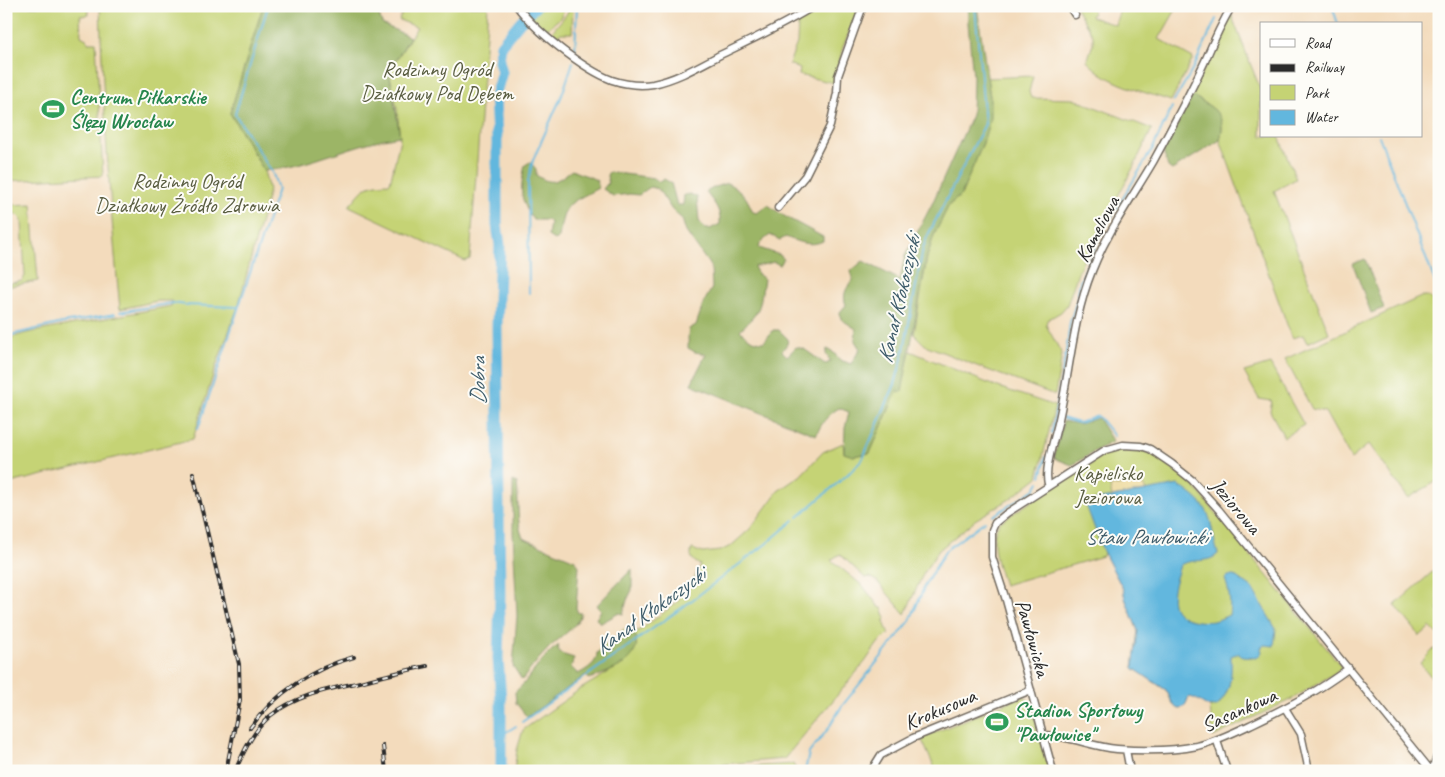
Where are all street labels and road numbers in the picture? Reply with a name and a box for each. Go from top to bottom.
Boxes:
street label: Kameliowa [1069,190,1126,267]
street label: Jeziorowa [1204,472,1268,541]
street label: Pawłowicka [1010,596,1057,682]
street label: Sasankowa [1197,681,1282,738]
street label: Krokusowa [900,682,981,736]

